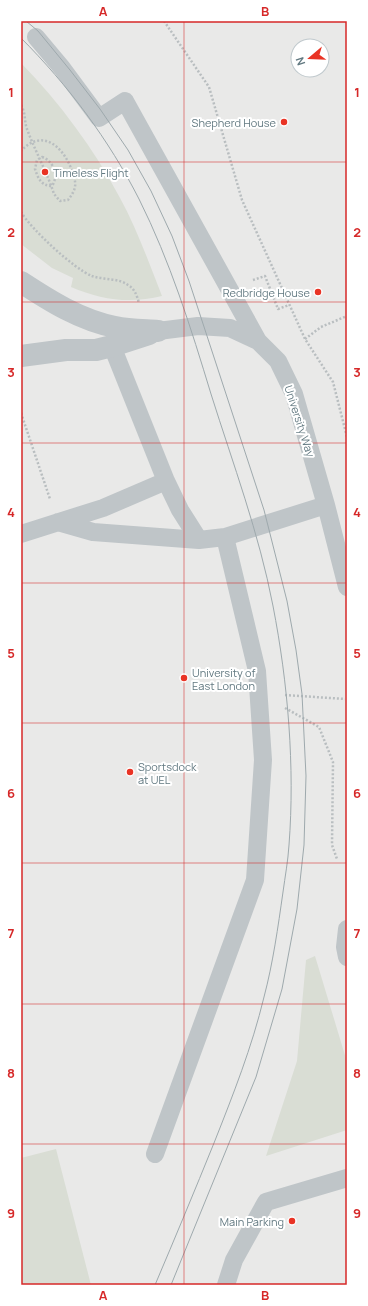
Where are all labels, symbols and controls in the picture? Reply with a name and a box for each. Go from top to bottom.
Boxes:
text: A [99,2,108,20]
text: B [261,2,269,20]
north arrow [290,38,330,78]
text: N [292,55,308,68]
text: 1 [8,83,14,101]
text: 1 [354,83,360,101]
place label: Shepherd House [192,115,277,130]
marker: Shepherd House [279,117,289,127]
place label: Timeless Flight [53,165,129,180]
marker: Timeless Flight [40,167,50,177]
text: 2 [7,223,15,241]
text: 2 [353,223,361,241]
place label: Redbridge House [223,285,311,300]
marker: Redbridge House [313,287,323,297]
text: 3 [7,363,15,381]
text: 3 [353,363,361,381]
street label: University Way [281,383,319,459]
text: 4 [7,503,15,521]
text: 4 [353,503,361,521]
text: 5 [7,644,15,662]
text: 5 [353,644,361,662]
place label: University of East London [192,665,255,693]
marker: University of East London [179,673,189,683]
place label: Sportsdock at UEL [138,759,197,787]
marker: Sportsdock at UEL [125,767,135,777]
text: 6 [7,784,15,802]
text: 6 [353,784,361,802]
text: 7 [8,924,15,942]
text: 7 [354,924,361,942]
text: 8 [7,1064,15,1082]
text: 8 [353,1064,361,1082]
text: 9 [7,1204,15,1222]
text: 9 [353,1204,361,1222]
place label: Main Parking [220,1214,284,1229]
marker: Main Parking [287,1216,297,1226]
text: A [99,1286,108,1304]
text: B [261,1286,269,1304]

